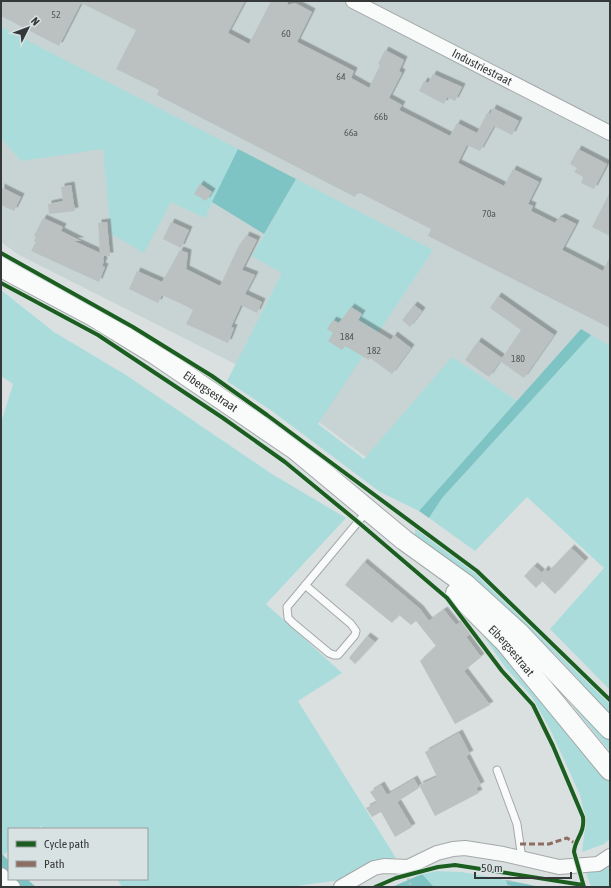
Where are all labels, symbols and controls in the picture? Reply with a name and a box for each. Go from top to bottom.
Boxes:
north arrow [8,8,48,48]
house number: 52 [51,9,61,20]
text: N [29,15,42,28]
house number: 60 [281,28,291,39]
street label: Industriestraat [450,46,515,89]
house number: 64 [336,71,346,82]
house number: 66b [374,111,388,122]
house number: 66a [344,127,358,138]
house number: 70a [482,208,496,219]
house number: 184 [340,331,354,342]
house number: 182 [367,345,381,356]
house number: 180 [511,353,525,364]
street label: Eibergsestraat [181,368,241,415]
street label: Eibergsestraat [485,622,537,679]
legend [8,828,148,880]
text: Cycle path [44,837,89,851]
scale bar [475,854,571,880]
text: Path [44,857,65,871]
text: 50 m [481,861,503,875]

